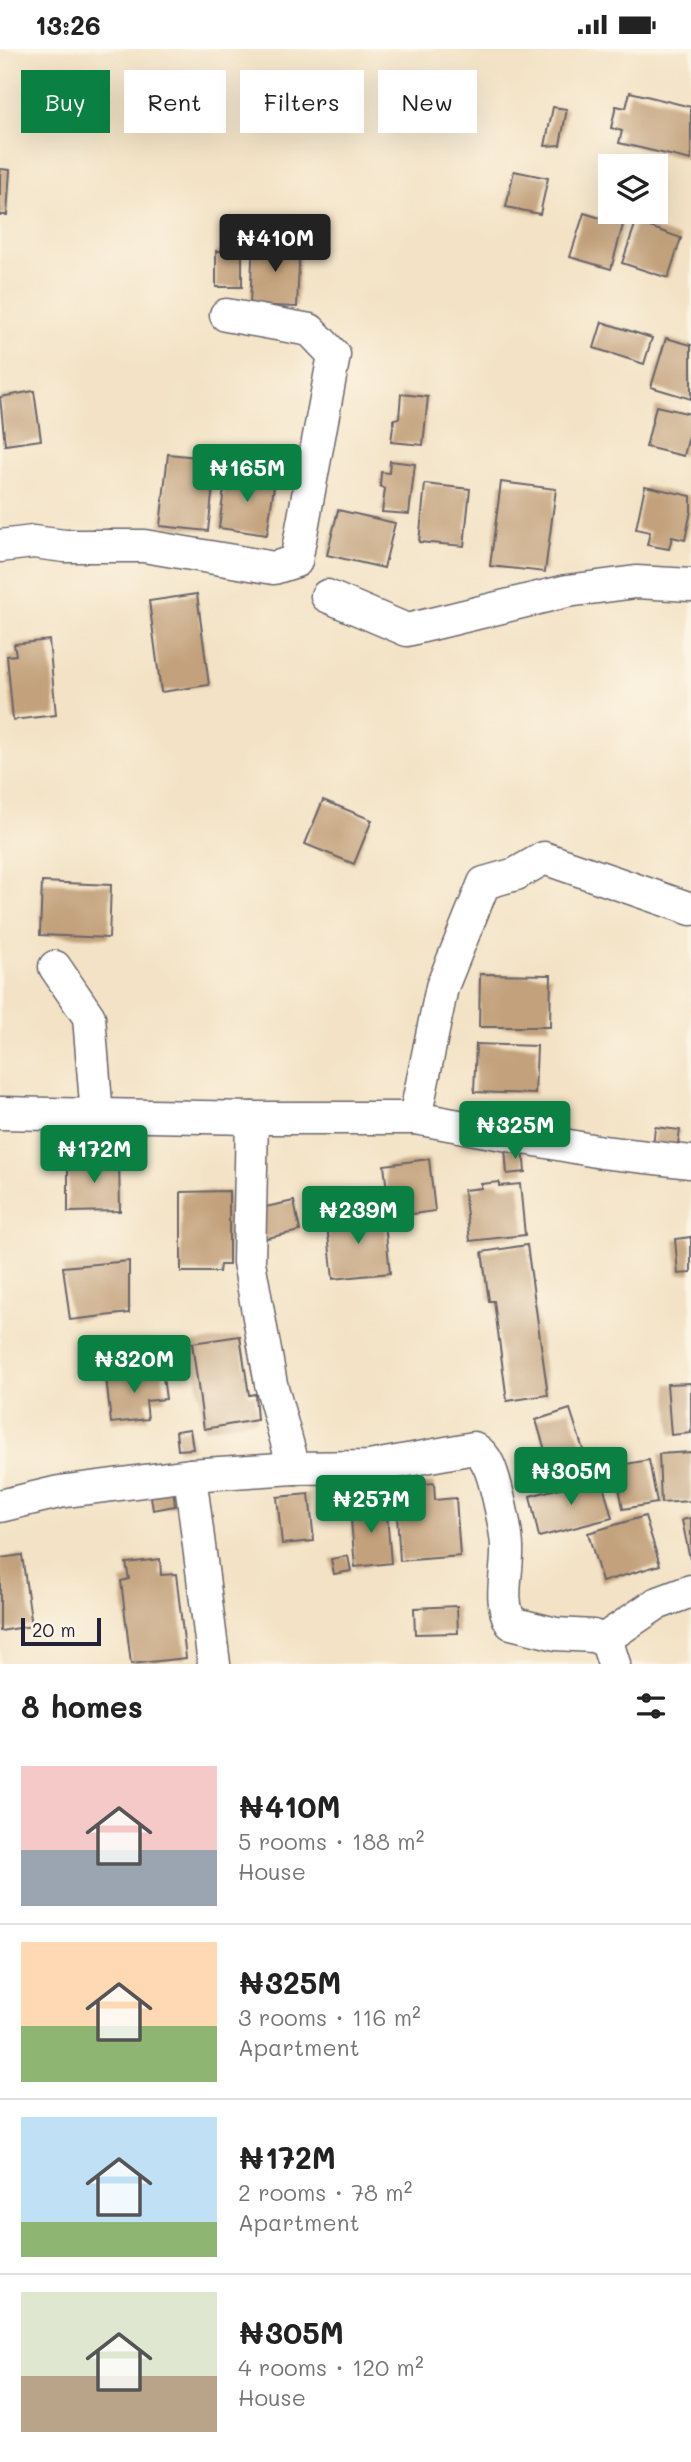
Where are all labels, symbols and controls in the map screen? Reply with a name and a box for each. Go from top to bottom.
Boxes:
text: 13:26 [35,8,101,42]
chip: Buy [21,70,110,133]
chip: Rent [124,70,226,133]
chip: Filters [240,70,364,133]
chip: New [378,70,477,133]
map controls [598,154,668,224]
button: layers [598,154,668,224]
pin: ₦410M [226,215,324,274]
text: ₦410M [236,222,314,252]
pin: ₦165M [198,445,296,504]
text: ₦165M [209,452,285,482]
pin: ₦325M [466,1101,564,1161]
text: ₦325M [475,1109,555,1139]
pin: ₦172M [45,1125,143,1185]
text: ₦172M [56,1133,132,1163]
pin: ₦239M [309,1187,407,1246]
text: ₦239M [318,1194,398,1224]
pin: ₦320M [85,1335,183,1395]
text: ₦320M [94,1343,174,1373]
pin: ₦305M [522,1447,620,1507]
text: ₦305M [530,1455,612,1485]
pin: ₦257M [322,1475,420,1535]
text: ₦257M [332,1483,410,1513]
scale bar [21,1615,102,1647]
text: 20 m [32,1617,76,1642]
text: 8 homes [21,1686,143,1726]
icon: filters [632,1687,670,1725]
text: ₦410M [238,1786,341,1826]
icon: home [77,1794,161,1878]
text: 5 rooms · 188 m² [238,1826,424,1856]
text: House [238,1856,306,1886]
text: ₦325M [238,1962,342,2002]
icon: home [77,1970,161,2054]
text: 3 rooms · 116 m² [238,2002,421,2032]
text: Apartment [238,2032,360,2062]
text: ₦172M [238,2137,336,2177]
icon: home [77,2145,161,2229]
text: 2 rooms · 78 m² [238,2177,412,2207]
text: Apartment [238,2207,360,2237]
text: ₦305M [238,2312,344,2352]
icon: home [77,2320,161,2404]
text: 4 rooms · 120 m² [238,2352,424,2382]
text: House [238,2382,306,2412]

